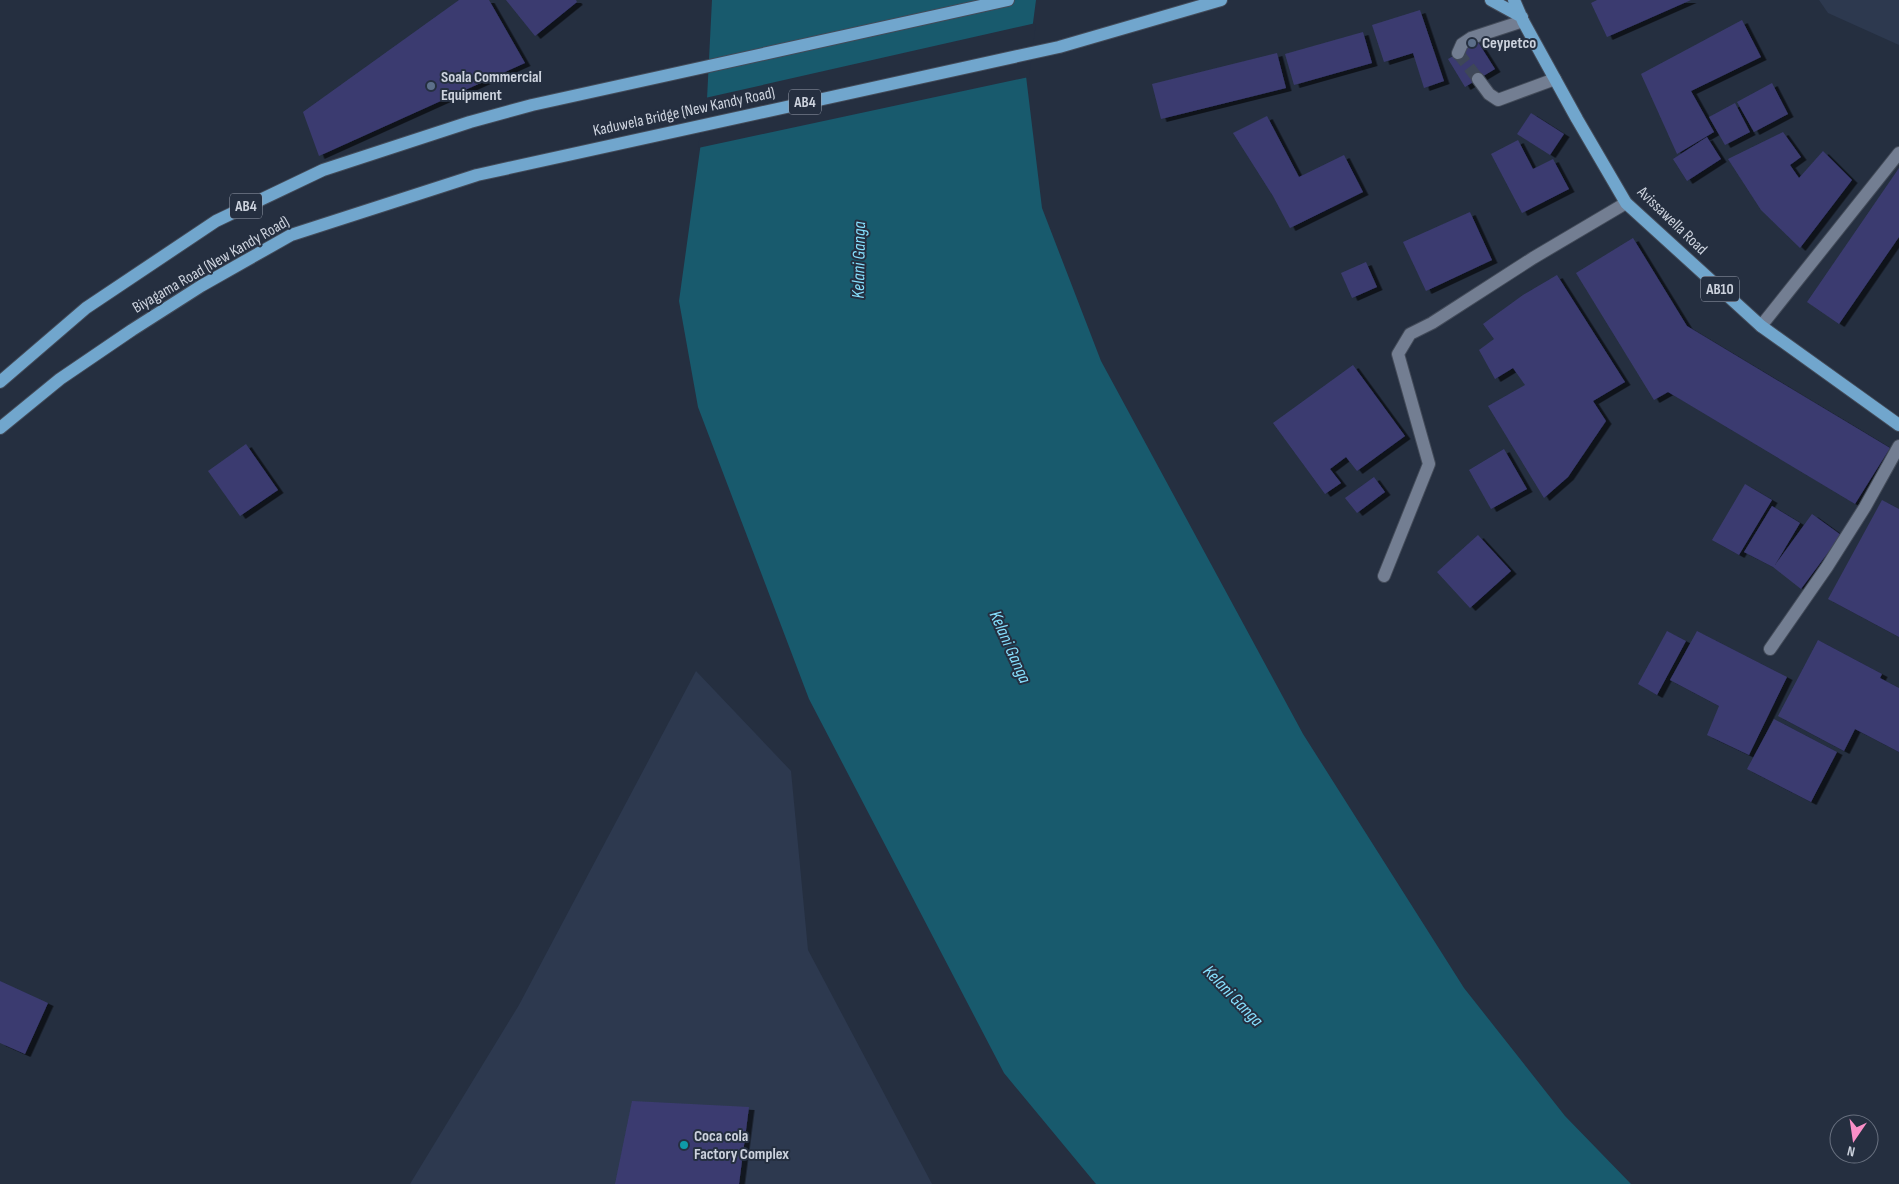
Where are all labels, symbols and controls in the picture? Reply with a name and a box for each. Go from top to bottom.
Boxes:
place label: Ceypetco [1482,34,1536,53]
marker: Ceypetco [1466,37,1478,49]
place label: Soala Commercial Equipment [441,68,542,105]
marker: Soala Commercial Equipment [425,80,437,92]
street label: Kaduwela Bridge (New Kandy Road) [591,83,777,141]
road number: AB4 [789,90,821,114]
street label: Avissawella Road [1632,182,1711,259]
road number: AB4 [230,194,262,218]
street label: Biyagama Road (New Kandy Road) [129,212,293,318]
water label: Kelani Ganga [848,221,870,299]
road number: AB10 [1701,276,1739,302]
water label: Kelani Ganga [985,607,1036,687]
water label: Kelani Ganga [1199,961,1268,1032]
north arrow [1829,1114,1879,1164]
place label: Coca cola Factory Complex [694,1127,789,1164]
marker: Coca cola Factory Complex [678,1139,690,1151]
text: N [1846,1142,1857,1160]

